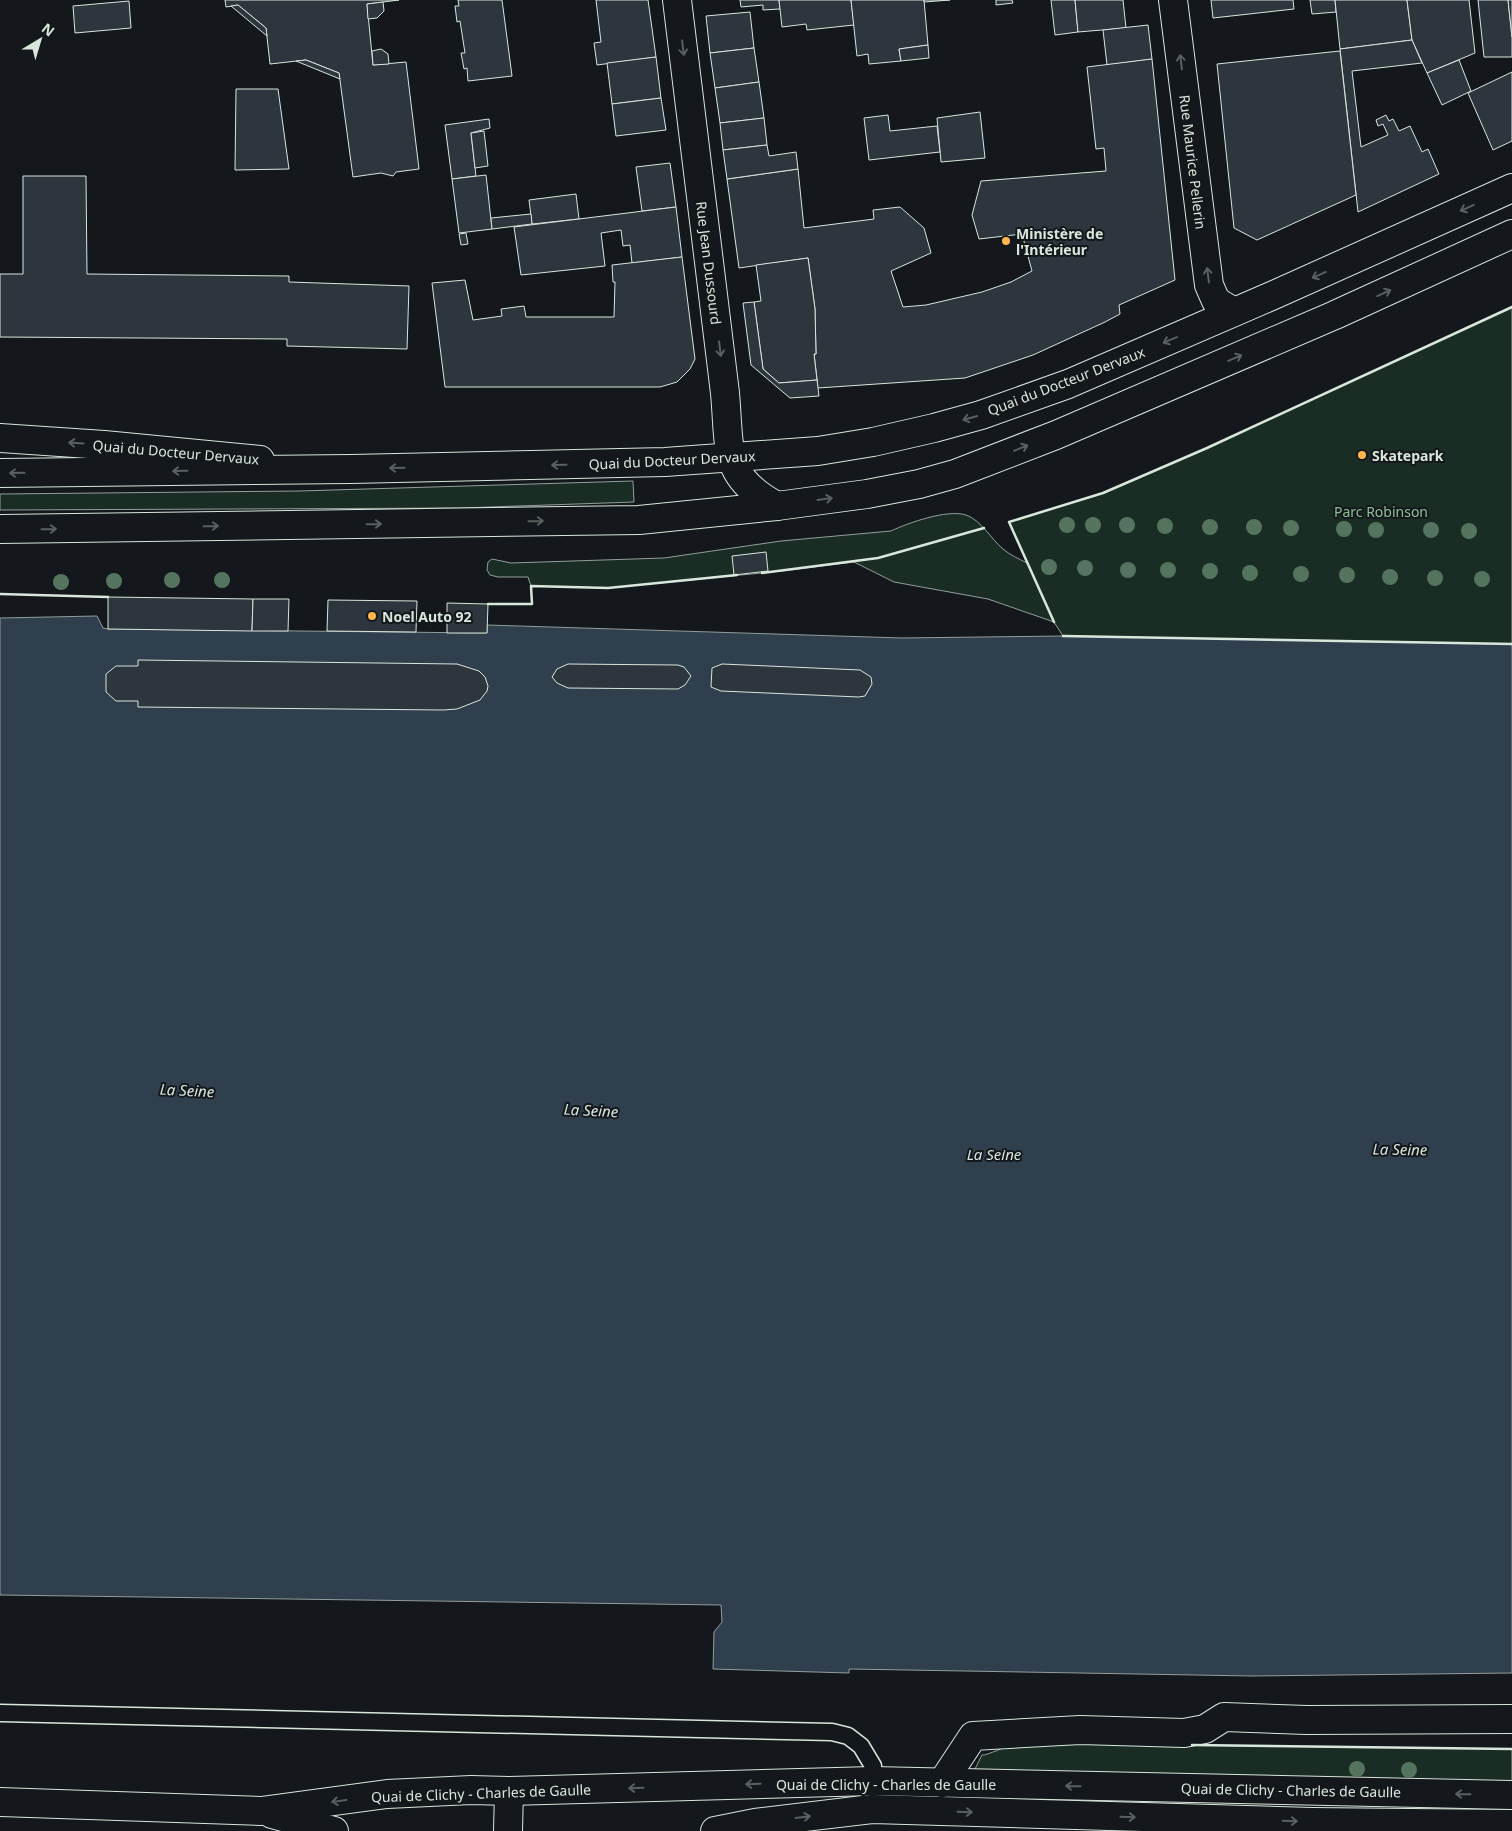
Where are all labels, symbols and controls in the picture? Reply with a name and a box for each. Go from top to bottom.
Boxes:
north arrow [15,15,65,65]
text: N [38,18,59,40]
one-way arrow [678,40,688,56]
one-way arrow [1176,54,1186,70]
street label: Rue Maurice Pellerin [1175,94,1211,230]
street label: Rue Jean Dussourd [692,200,726,326]
one-way arrow [1460,204,1475,213]
place label: Ministère de l'Intérieur [1016,224,1103,259]
marker: Ministère de l'Intérieur [1000,235,1012,247]
one-way arrow [1203,268,1213,284]
one-way arrow [1312,270,1327,280]
one-way arrow [1376,288,1391,297]
one-way arrow [1163,335,1178,345]
one-way arrow [715,340,725,356]
street label: Quai du Docteur Dervaux [985,342,1148,420]
one-way arrow [1227,352,1242,362]
one-way arrow [963,413,979,423]
street label: Quai du Docteur Dervaux [92,435,261,469]
one-way arrow [68,439,84,448]
one-way arrow [1013,443,1028,453]
street label: Quai du Docteur Dervaux [588,446,756,474]
place label: Skatepark [1372,446,1444,465]
marker: Skatepark [1356,449,1368,461]
one-way arrow [551,460,567,469]
one-way arrow [389,464,405,473]
one-way arrow [172,466,188,476]
one-way arrow [10,468,26,478]
one-way arrow [817,494,833,504]
park label: Parc Robinson [1334,502,1428,521]
one-way arrow [528,516,544,526]
one-way arrow [365,519,381,529]
one-way arrow [202,521,219,531]
one-way arrow [40,524,56,533]
place label: Noel Auto 92 [382,607,472,626]
marker: Noel Auto 92 [366,610,378,622]
water label: La Seine [159,1079,215,1101]
water label: La Seine [563,1099,619,1121]
water label: La Seine [1372,1139,1428,1159]
water label: La Seine [967,1144,1022,1164]
street label: Quai de Clichy - Charles de Gaulle [776,1775,996,1794]
street label: Quai de Clichy - Charles de Gaulle [1181,1779,1401,1801]
street label: Quai de Clichy - Charles de Gaulle [371,1780,591,1806]
one-way arrow [746,1780,762,1789]
one-way arrow [1066,1781,1082,1791]
one-way arrow [628,1783,644,1792]
one-way arrow [1456,1789,1472,1799]
one-way arrow [331,1796,347,1806]
one-way arrow [957,1807,973,1816]
one-way arrow [795,1812,811,1822]
one-way arrow [1120,1812,1136,1821]
one-way arrow [1282,1817,1298,1826]

